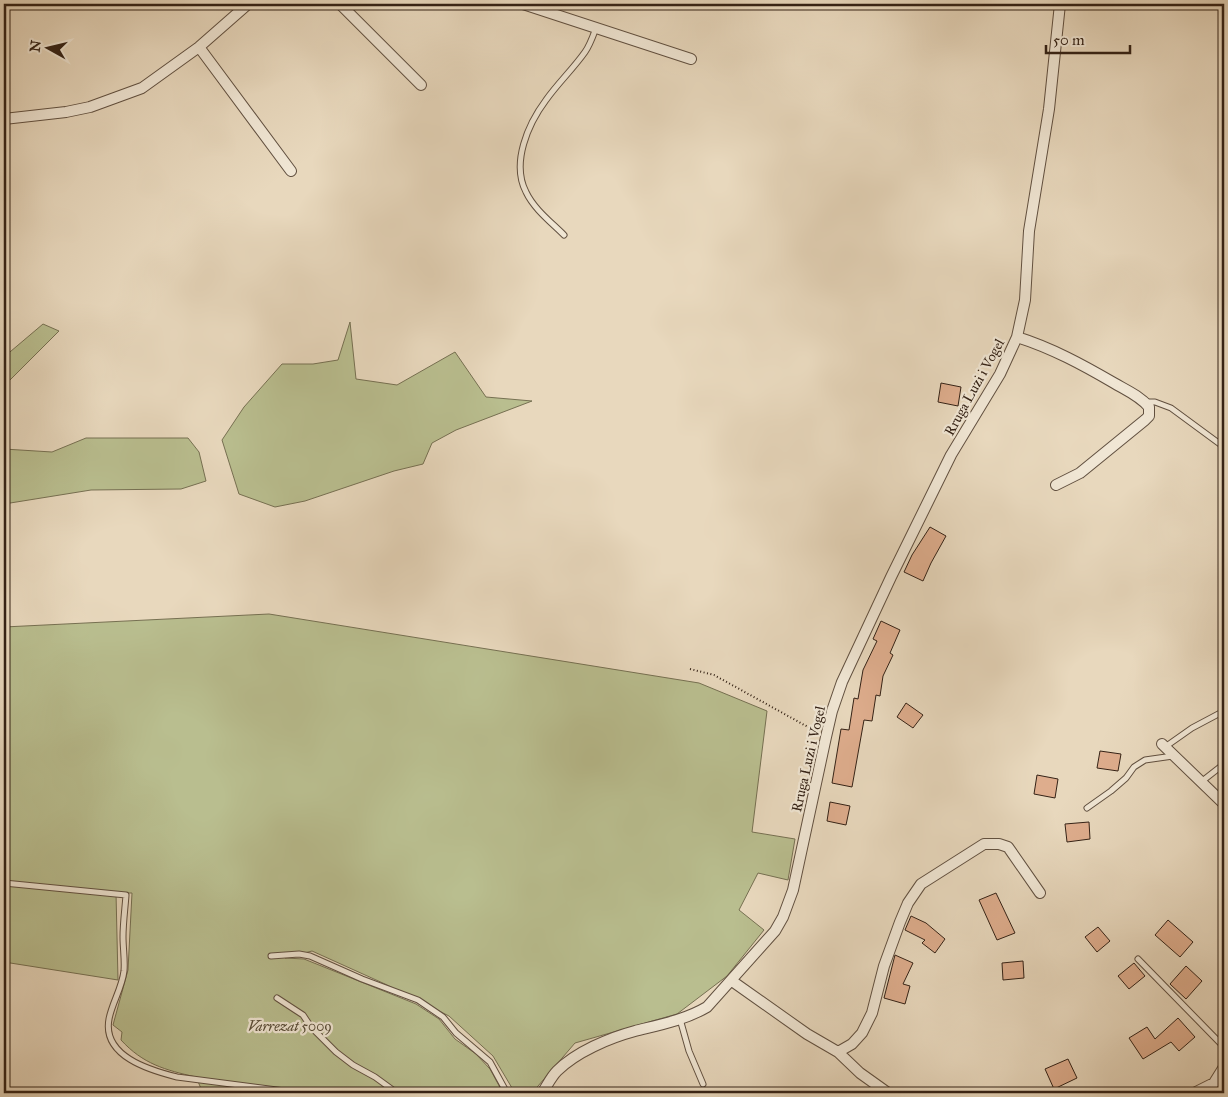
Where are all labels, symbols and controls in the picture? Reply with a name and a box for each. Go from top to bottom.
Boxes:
north arrow [22,22,72,72]
scale bar [1046,22,1129,54]
text: 50 m [1053,31,1085,49]
text: N [26,39,45,53]
street label: Rruga Luzi i Vogel [941,336,1008,439]
street label: Rruga Luzi i Vogel [788,704,829,814]
park label: Varrezat 5009 [248,1018,332,1035]

